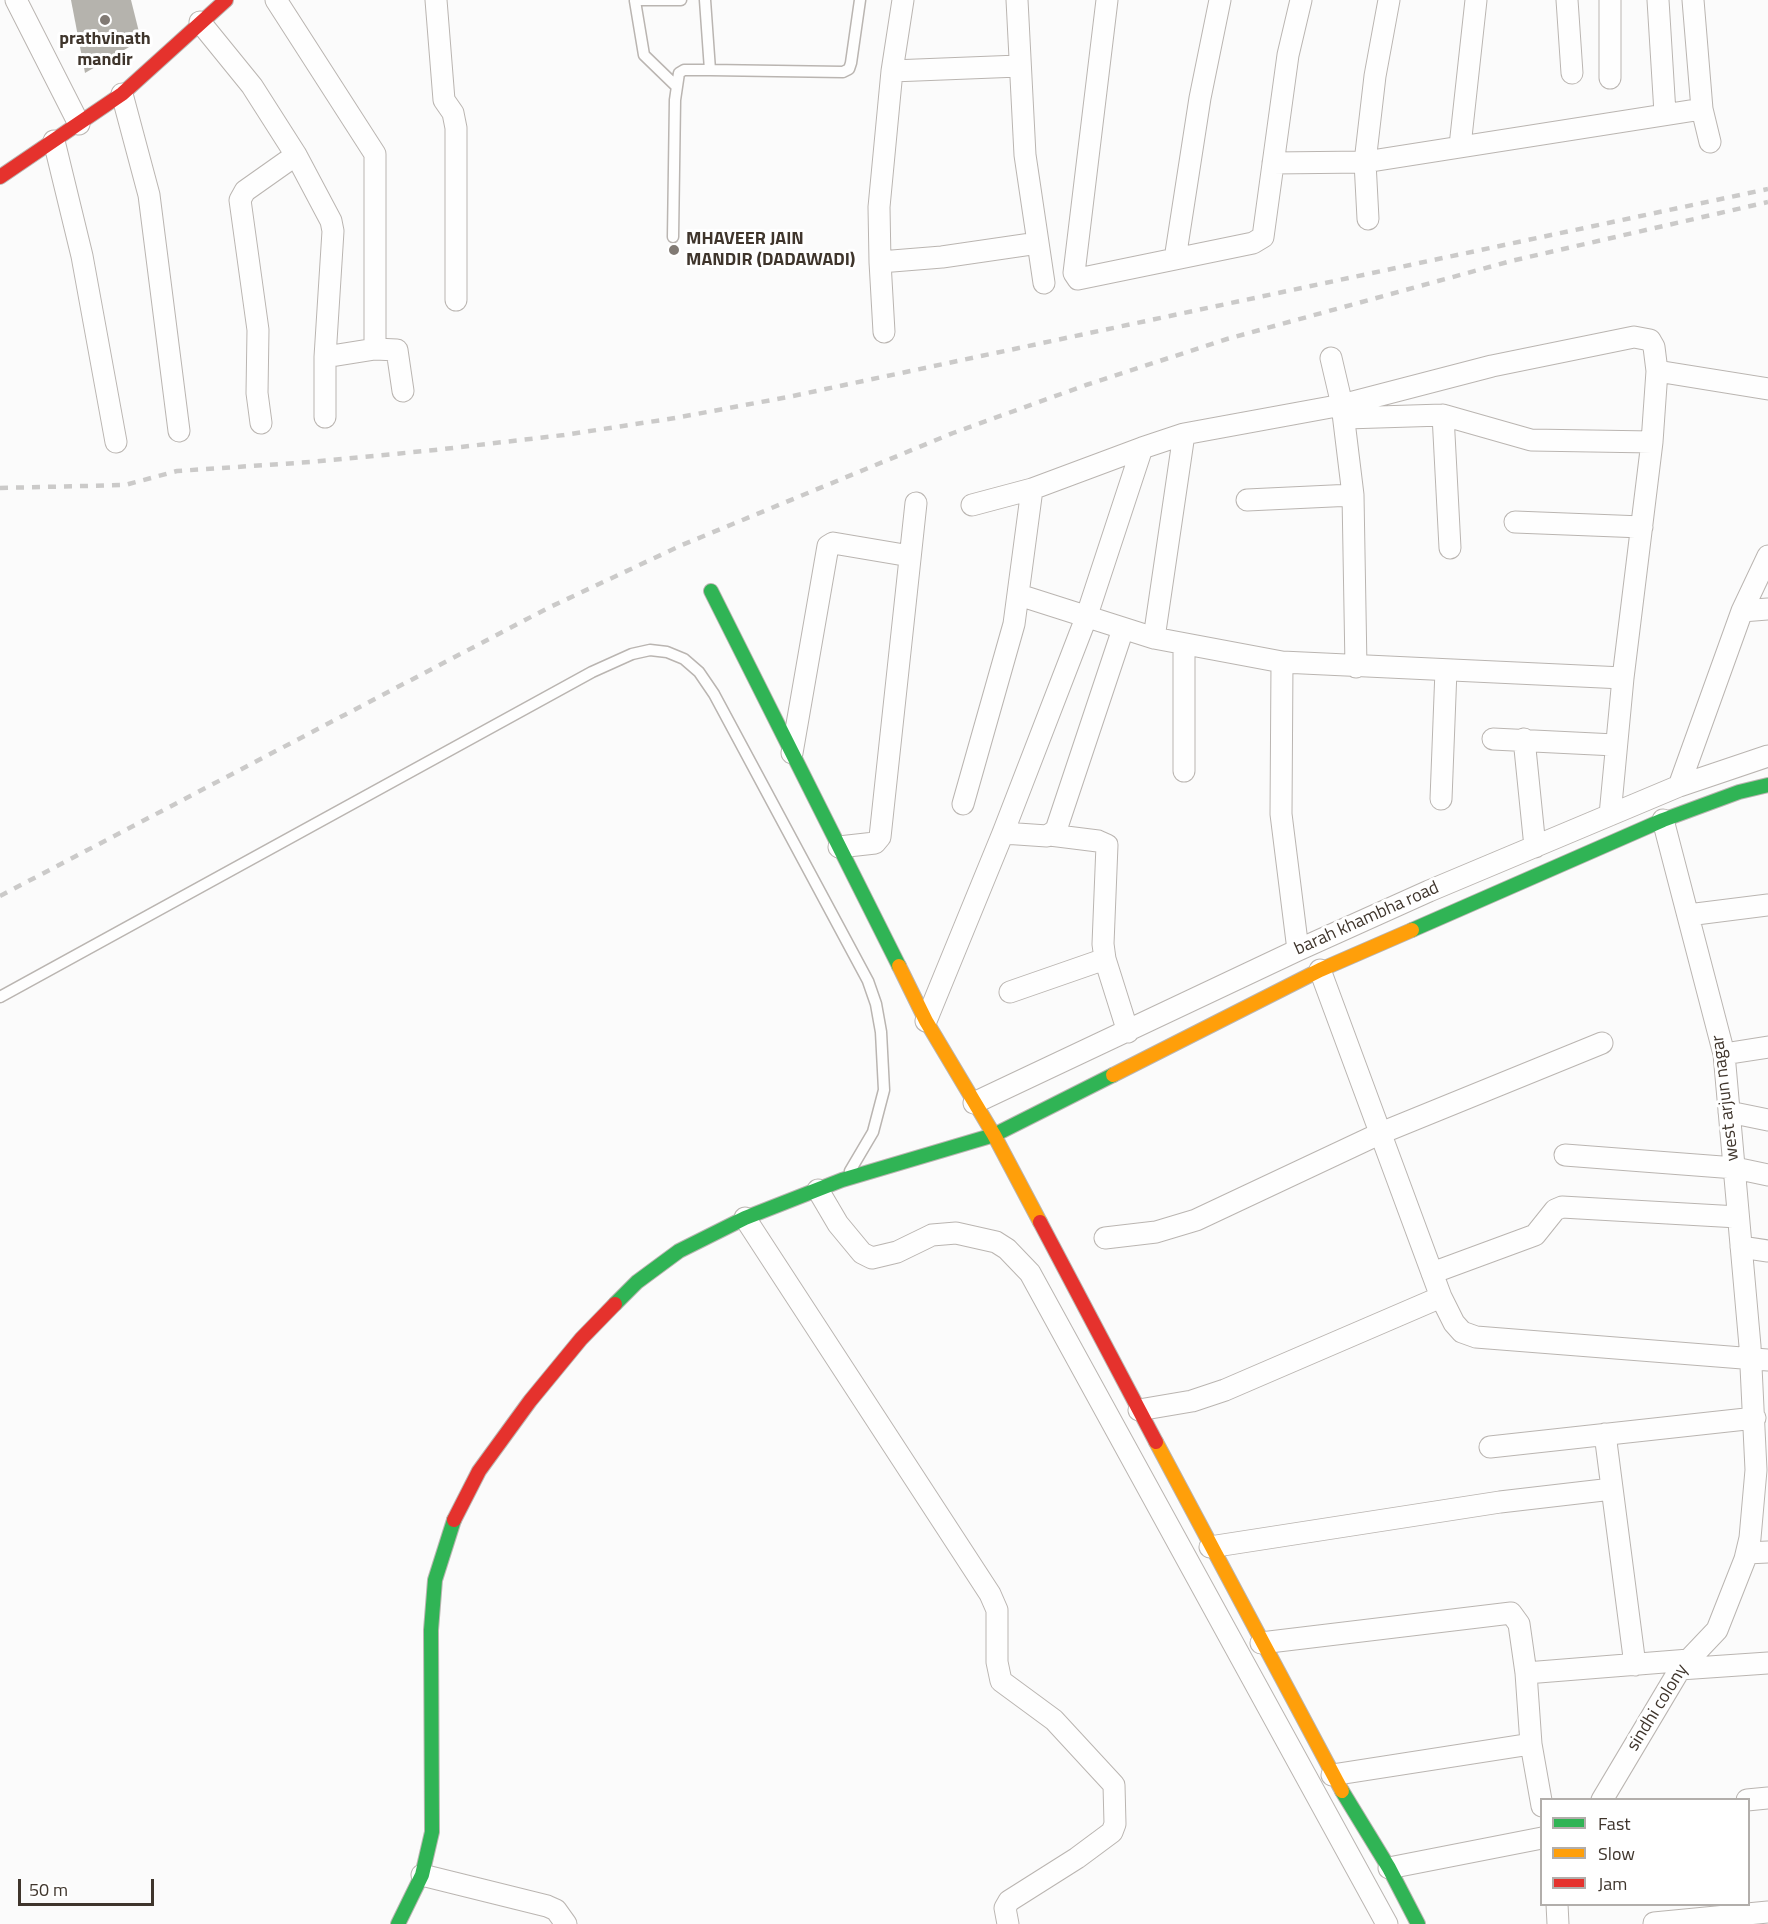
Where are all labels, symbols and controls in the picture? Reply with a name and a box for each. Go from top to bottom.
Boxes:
marker: prathvinath mandir [98,13,112,27]
place label: prathvinath mandir [59,29,151,72]
place label: MHAVEER JAIN MANDIR (DADAWADI) [686,229,855,272]
marker: MHAVEER JAIN MANDIR (DADAWADI) [667,243,681,257]
street label: barah khambha road [1291,877,1443,961]
street label: west arjun nagar [1708,1034,1744,1162]
street label: sindhi colony [1623,1661,1693,1755]
legend [1540,1798,1750,1906]
text: Fast [1598,1810,1631,1837]
text: Slow [1598,1840,1635,1867]
scale bar [21,1867,158,1905]
text: Jam [1598,1870,1627,1897]
text: 50 m [29,1876,68,1903]

